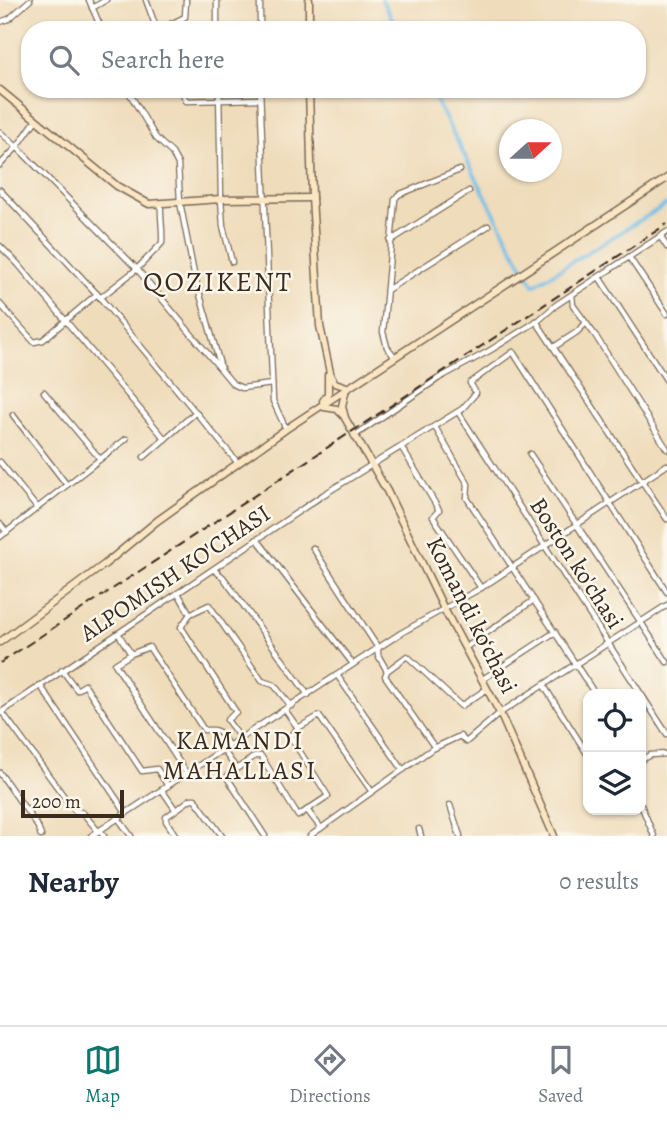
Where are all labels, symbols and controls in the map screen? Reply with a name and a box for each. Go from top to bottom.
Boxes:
search box [21,21,646,98]
icon: search [45,41,83,79]
text: Search here [101,42,225,77]
north arrow [499,119,562,182]
district label: QOZIKENT [143,263,293,301]
street label: Boston ko'chasi [523,491,631,635]
street label: ALPOMISH KO'CHASI [73,497,276,649]
street label: Komandi ko‘chasi [419,531,525,699]
map controls [583,689,646,815]
button: locate [583,689,646,752]
district label: KAMANDI MAHALLASI [163,723,317,788]
button: layers [583,752,646,815]
scale bar [21,787,124,819]
text: 200 m [32,789,81,815]
text: Nearby [28,862,119,902]
text: 0 results [559,866,639,897]
tab: Map [84,1041,122,1109]
tab: Directions [289,1041,371,1109]
tab: Saved [538,1041,583,1109]

